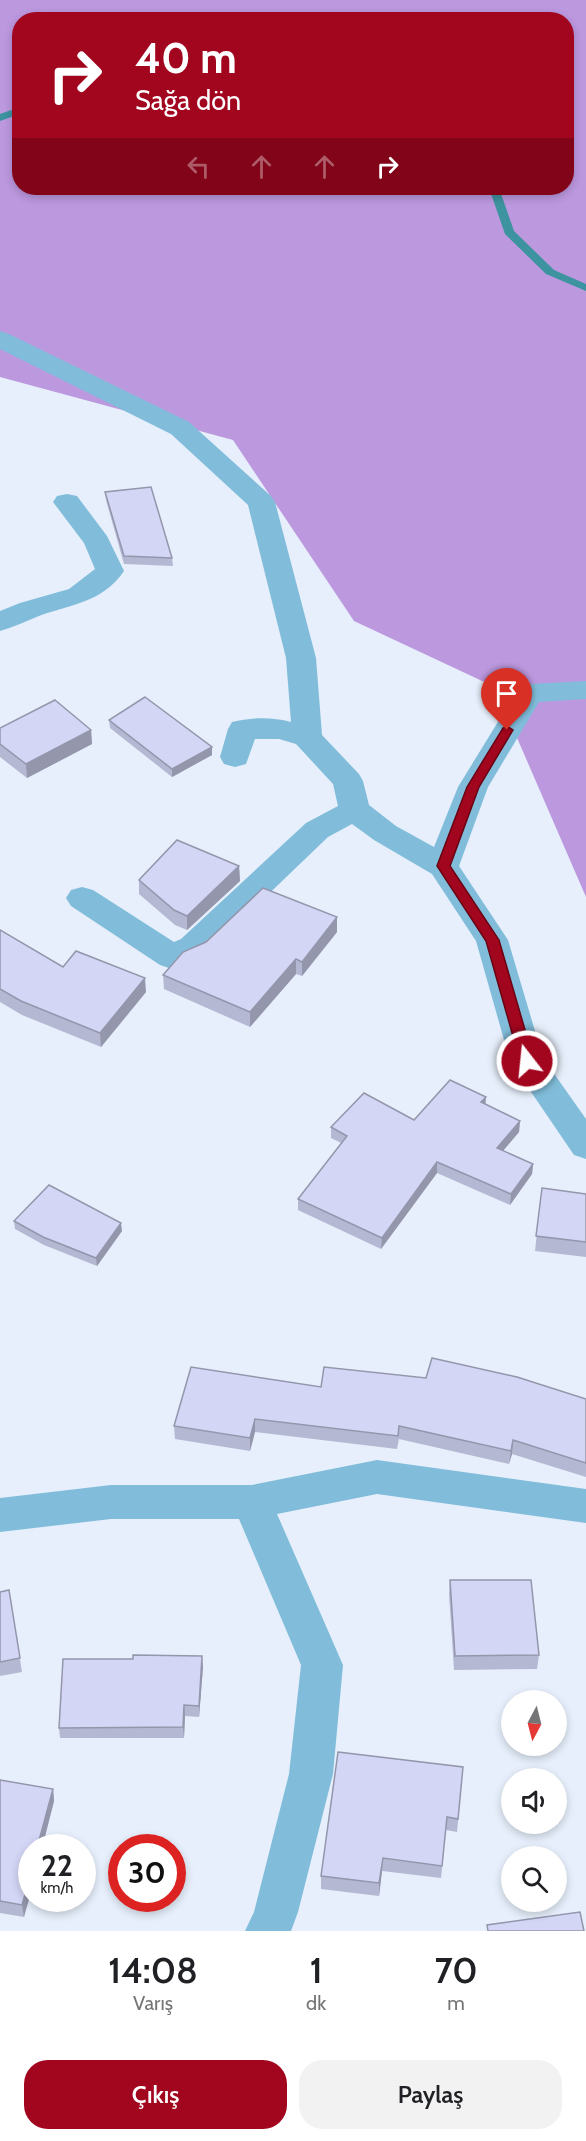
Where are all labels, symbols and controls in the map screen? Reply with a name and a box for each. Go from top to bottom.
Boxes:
text: 40 m [135,32,237,84]
icon: right [36,36,114,114]
text: Sağa dön [135,84,241,117]
icon: left [182,150,215,183]
icon: ahead [245,150,278,183]
icon: ahead [308,150,341,183]
icon: right [371,150,404,183]
pin [481,668,532,730]
icon: arrive [490,677,523,710]
position arrow [495,1029,559,1093]
north arrow [501,1690,567,1756]
map controls [501,1690,567,1912]
button: sound [501,1768,567,1834]
speed limit sign: 30 [108,1834,186,1912]
button: search [501,1846,567,1912]
text: 22 [41,1847,73,1884]
text: km/h [41,1879,73,1897]
text: 14:08 [108,1948,198,1992]
text: 1 [310,1948,322,1992]
text: 70 [434,1948,478,1992]
text: Varış [133,1991,173,2015]
text: dk [306,1991,326,2015]
text: m [447,1991,465,2015]
button: Çıkış [24,2060,287,2129]
button: Paylaş [299,2060,562,2129]

